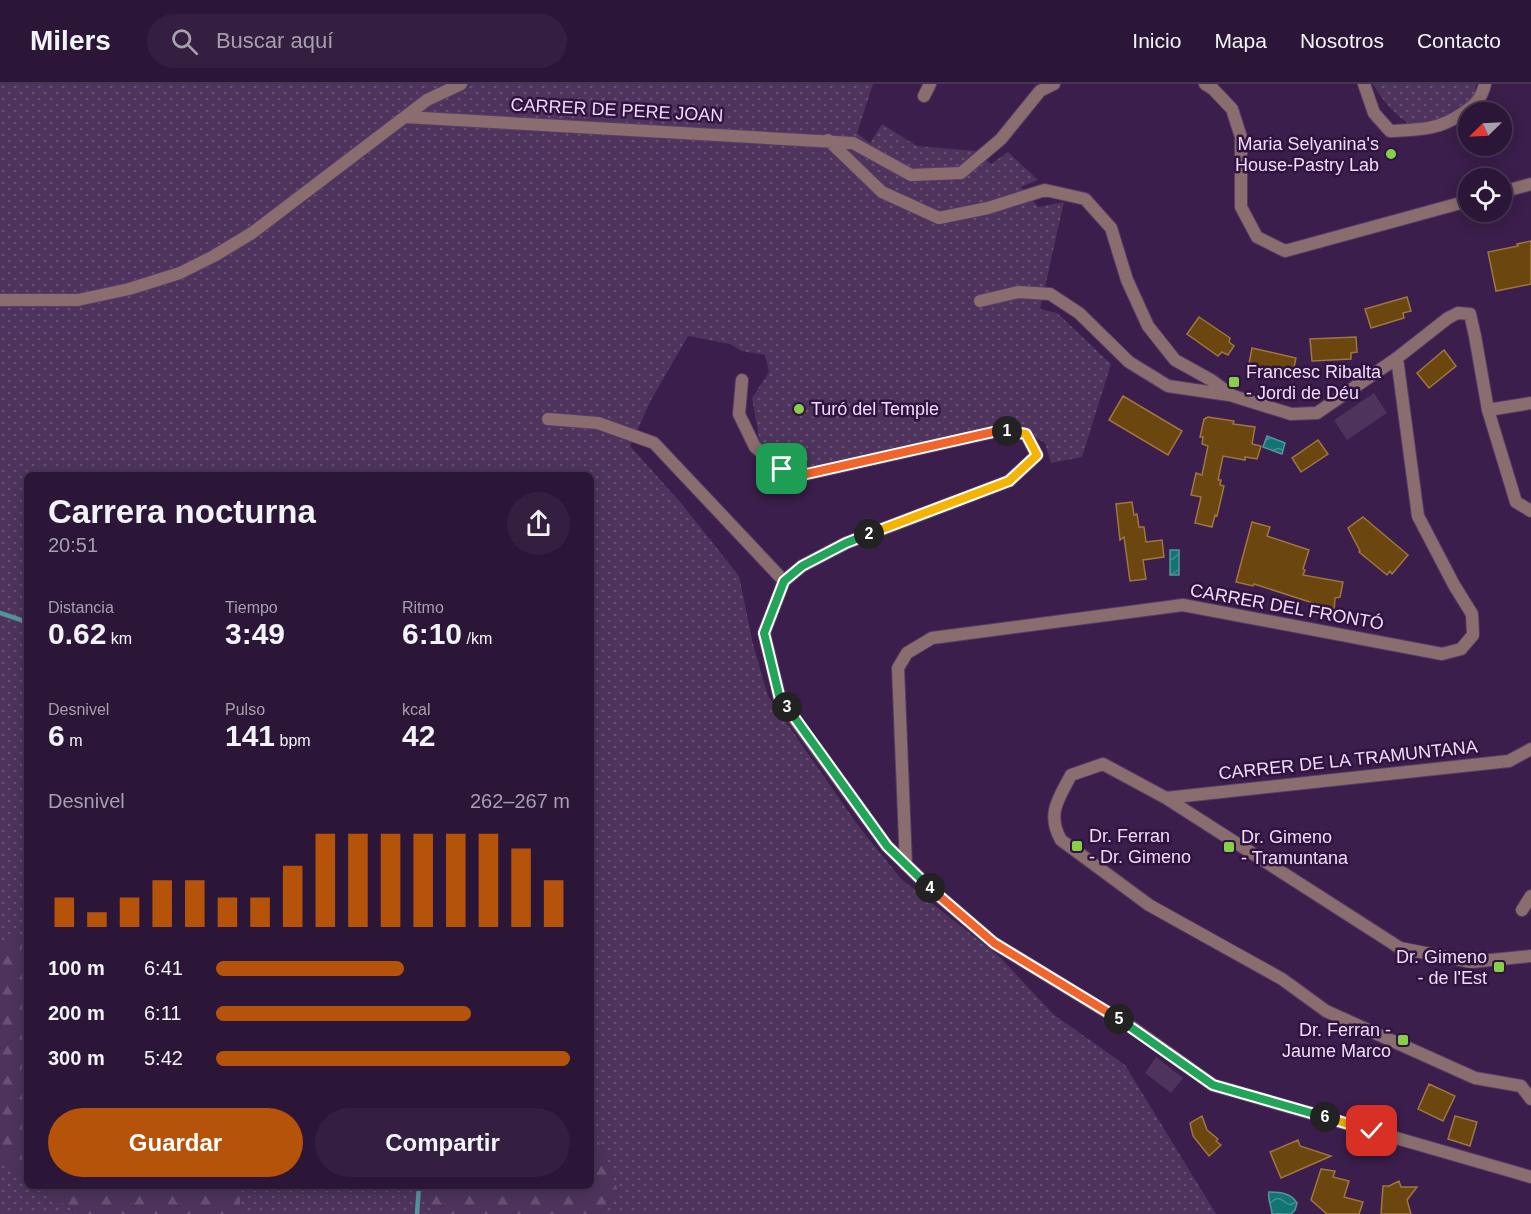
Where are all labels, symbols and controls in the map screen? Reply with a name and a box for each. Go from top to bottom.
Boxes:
search box [147,14,567,68]
text: Milers [30,25,111,56]
icon: search [168,25,201,58]
text: Buscar aquí [216,28,333,53]
text: Inicio [1132,29,1181,52]
text: Mapa [1214,29,1267,52]
text: Nosotros [1300,29,1384,52]
text: Contacto [1417,29,1501,52]
street label: CARRER DE PERE JOAN [510,94,724,126]
north arrow [1458,102,1512,156]
map controls [1458,102,1512,222]
place label: Maria Selyanina's House-Pastry Lab [1235,134,1379,175]
marker: Maria Selyanina's House-Pastry Lab [1384,147,1398,161]
button: locate [1458,168,1512,222]
place label: Francesc Ribalta - Jordi de Déu [1246,362,1382,403]
marker: Francesc Ribalta - Jordi de Déu [1227,375,1241,389]
place label: Turó del Temple [811,399,939,419]
marker: Turó del Temple [792,402,806,416]
pin: 1 [992,416,1022,446]
text: 1 [1003,422,1011,439]
pin [756,443,807,494]
icon: arrive [765,452,798,485]
button: share [507,492,570,555]
text: Carrera nocturna [48,493,316,530]
pin: 2 [854,519,884,549]
text: 2 [865,525,873,542]
text: 20:51 [48,534,98,556]
street label: CARRER DEL FRONTÓ [1189,579,1386,634]
text: Distancia [48,599,114,616]
text: Tiempo [225,599,278,616]
text: Ritmo [402,599,444,616]
text: 0.62 [48,617,106,650]
text: 3:49 [225,617,285,650]
text: 6:10 [402,617,462,650]
text: km [106,630,132,647]
text: /km [462,630,492,647]
pin: 3 [772,692,802,722]
text: 3 [783,698,791,715]
text: Desnivel [48,701,109,718]
text: Pulso [225,701,265,718]
text: kcal [402,701,430,718]
text: 6 [48,719,65,752]
text: 141 [225,719,275,752]
text: 42 [402,719,435,752]
text: m [65,732,82,749]
text: bpm [275,732,311,749]
street label: CARRER DE LA TRAMUNTANA [1217,736,1479,784]
text: Desnivel [48,790,125,812]
text: 262–267 m [470,790,570,812]
place label: Dr. Ferran - Dr. Gimeno [1089,826,1191,867]
place label: Dr. Gimeno - Tramuntana [1241,827,1349,868]
marker: Dr. Ferran - Dr. Gimeno [1070,839,1084,853]
marker: Dr. Gimeno - Tramuntana [1222,840,1236,854]
pin: 4 [915,873,945,903]
text: 4 [926,879,934,896]
place label: Dr. Gimeno - de l'Est [1396,947,1487,988]
text: 100 m [48,957,105,979]
text: 6:41 [144,957,183,979]
marker: Dr. Gimeno - de l'Est [1492,960,1506,974]
text: 200 m [48,1002,105,1024]
text: 6:11 [144,1002,181,1024]
pin: 5 [1104,1004,1134,1034]
text: 5 [1115,1010,1123,1027]
place label: Dr. Ferran - Jaume Marco [1282,1020,1391,1061]
marker: Dr. Ferran - Jaume Marco [1396,1033,1410,1047]
text: 300 m [48,1047,105,1069]
text: 5:42 [144,1047,183,1069]
pin: 6 [1310,1102,1340,1132]
pin [1346,1105,1397,1156]
button: Guardar [48,1108,303,1177]
button: Compartir [315,1108,570,1177]
text: 6 [1321,1108,1329,1125]
icon: check [1355,1114,1388,1147]

